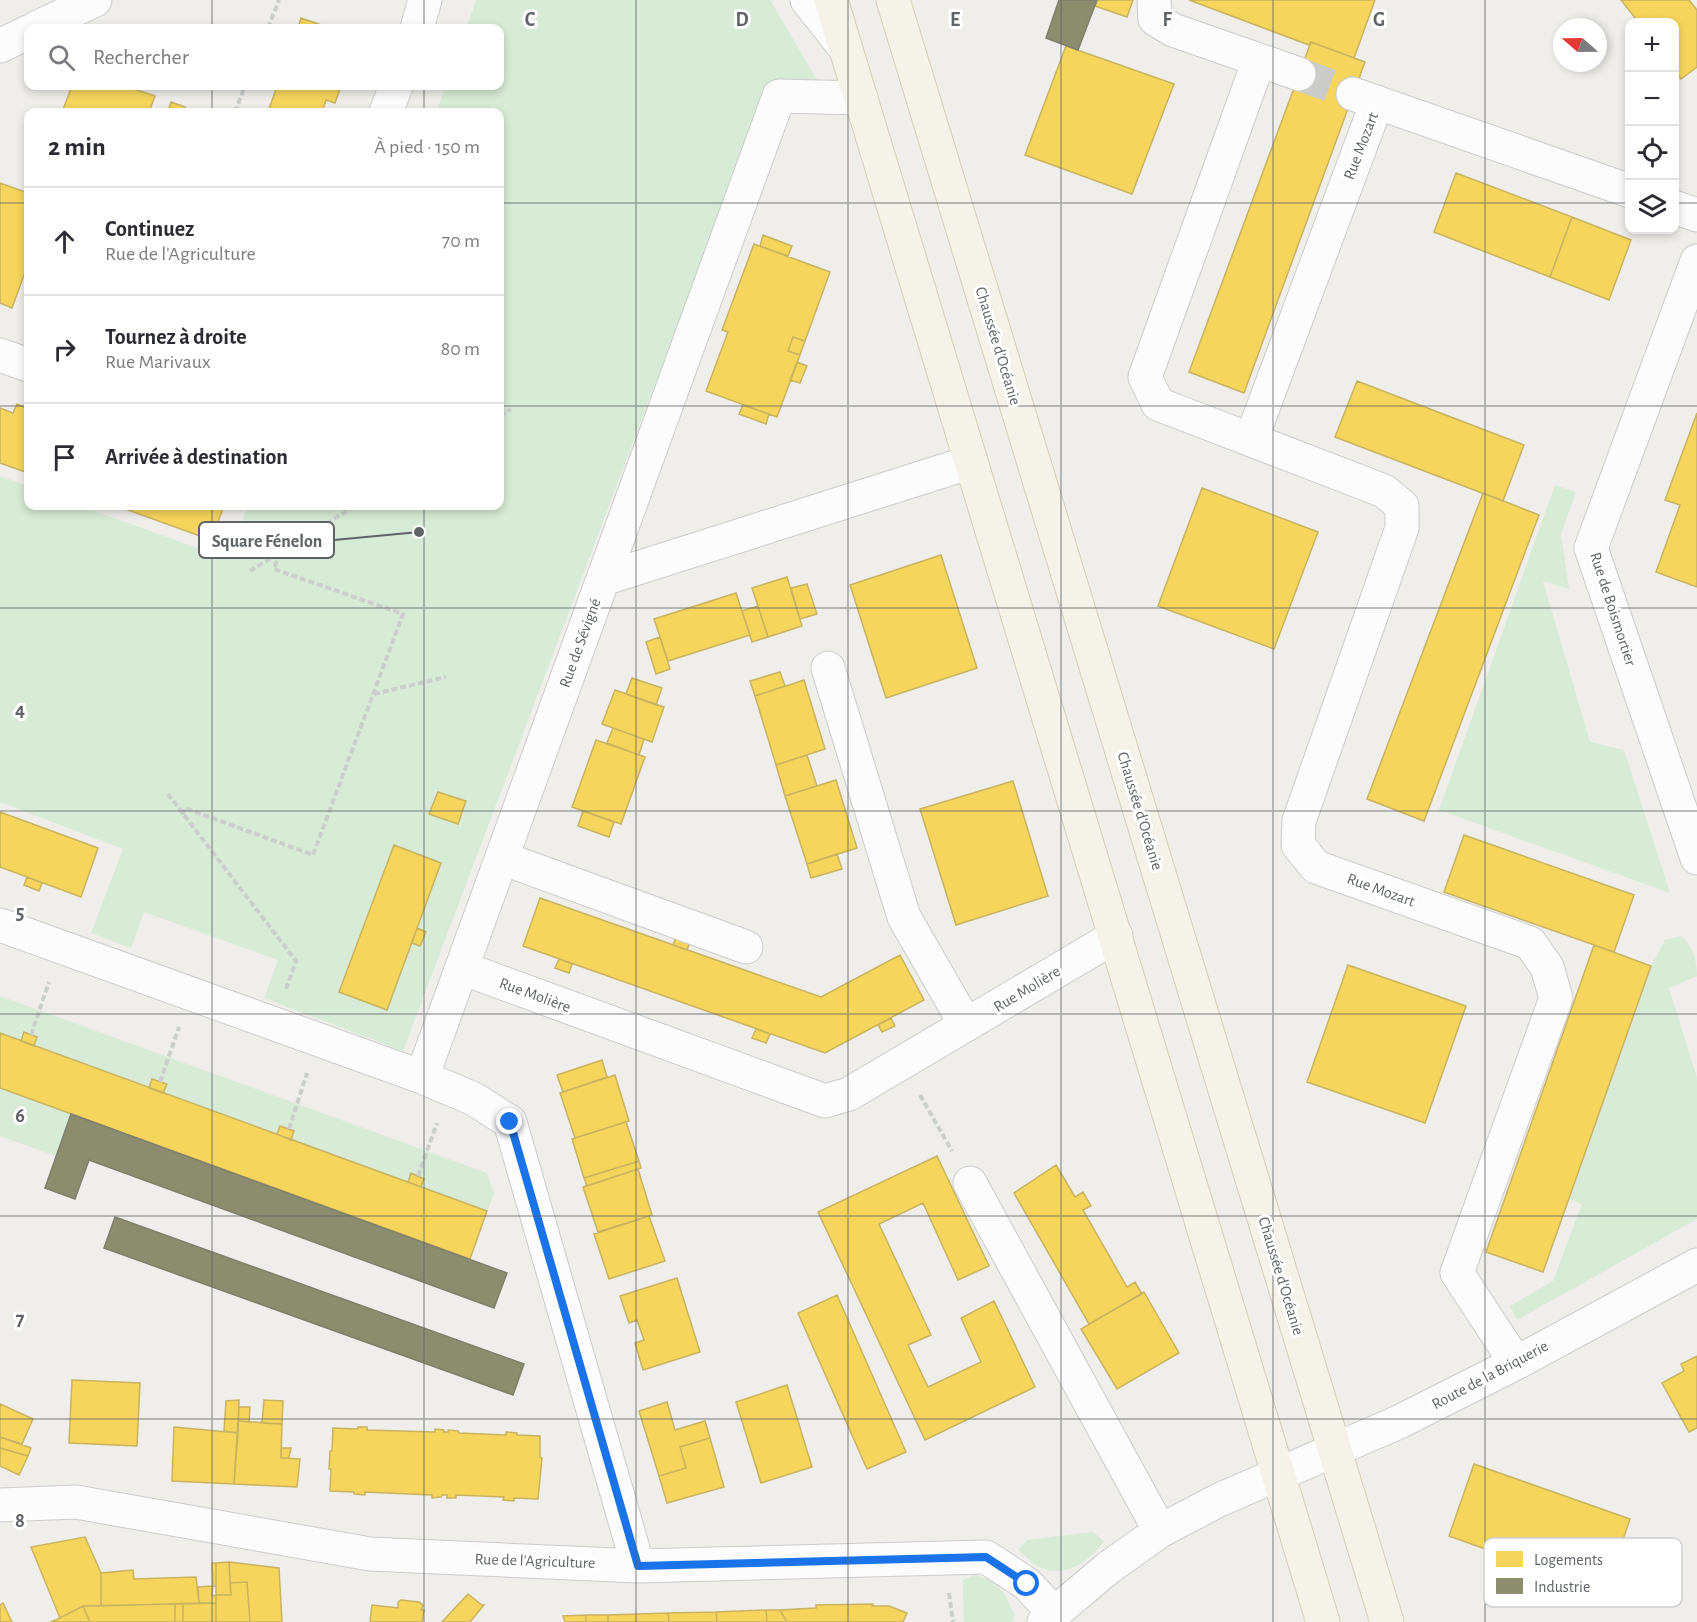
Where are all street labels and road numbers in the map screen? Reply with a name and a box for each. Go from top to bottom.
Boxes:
street label: Rue Mozart [1341,110,1381,182]
street label: Chaussée d'Océanie [972,285,1024,407]
street label: Rue de Boismortier [1587,550,1639,669]
street label: Rue de Sévigné [556,596,604,690]
street label: Chaussée d'Océanie [1114,750,1166,872]
street label: Rue Mozart [1345,870,1417,910]
street label: Rue Molière [991,963,1063,1015]
street label: Rue Molière [497,975,573,1015]
street label: Chaussée d'Océanie [1255,1215,1307,1337]
street label: Route de la Briquerie [1429,1338,1551,1412]
street label: Rue de l'Agriculture [474,1551,596,1571]

